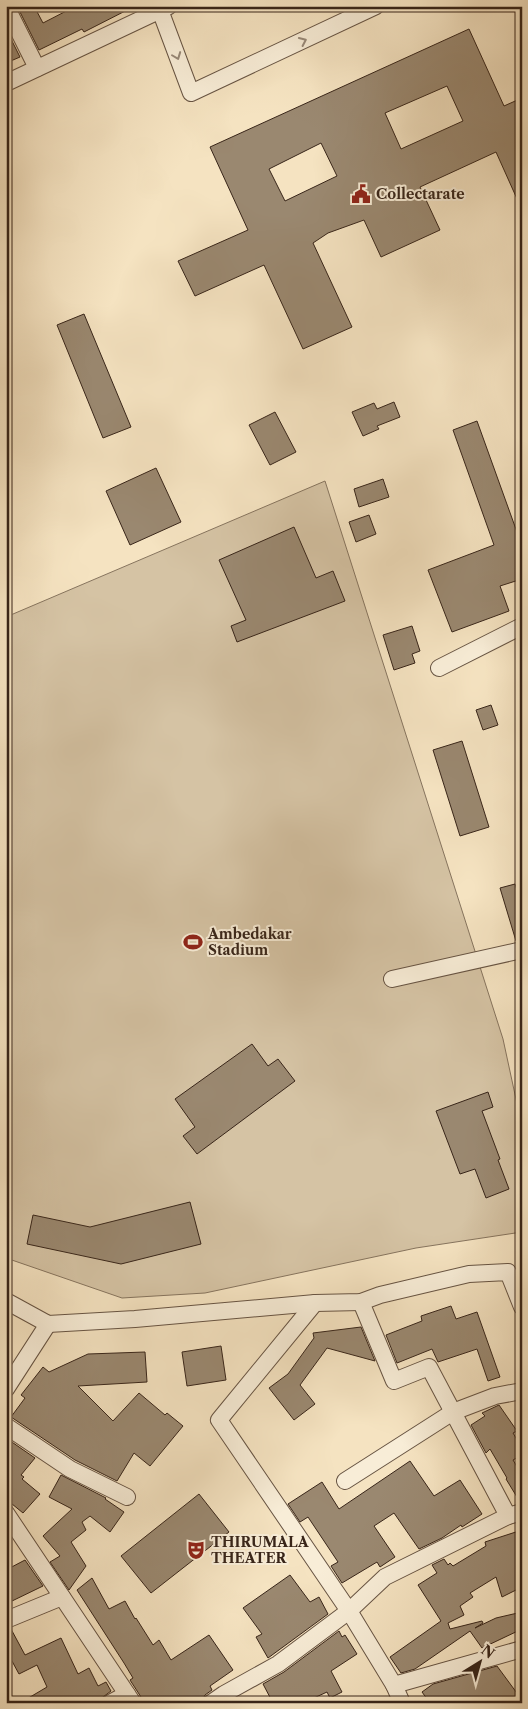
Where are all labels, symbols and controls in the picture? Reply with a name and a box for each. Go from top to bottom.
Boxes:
one-way arrow [298,37,307,47]
one-way arrow [171,51,181,60]
public building icon: Collectarate [350,183,372,205]
place label: Collectarate [376,185,465,203]
place label: Ambedakar Stadium [207,925,292,959]
sports icon: Ambedakar Stadium [182,931,204,953]
place label: THIRUMALA THEATER [211,1533,310,1567]
theatre icon: THIRUMALA THEATER [185,1539,207,1561]
north arrow [456,1636,506,1686]
text: N [478,1641,498,1662]

